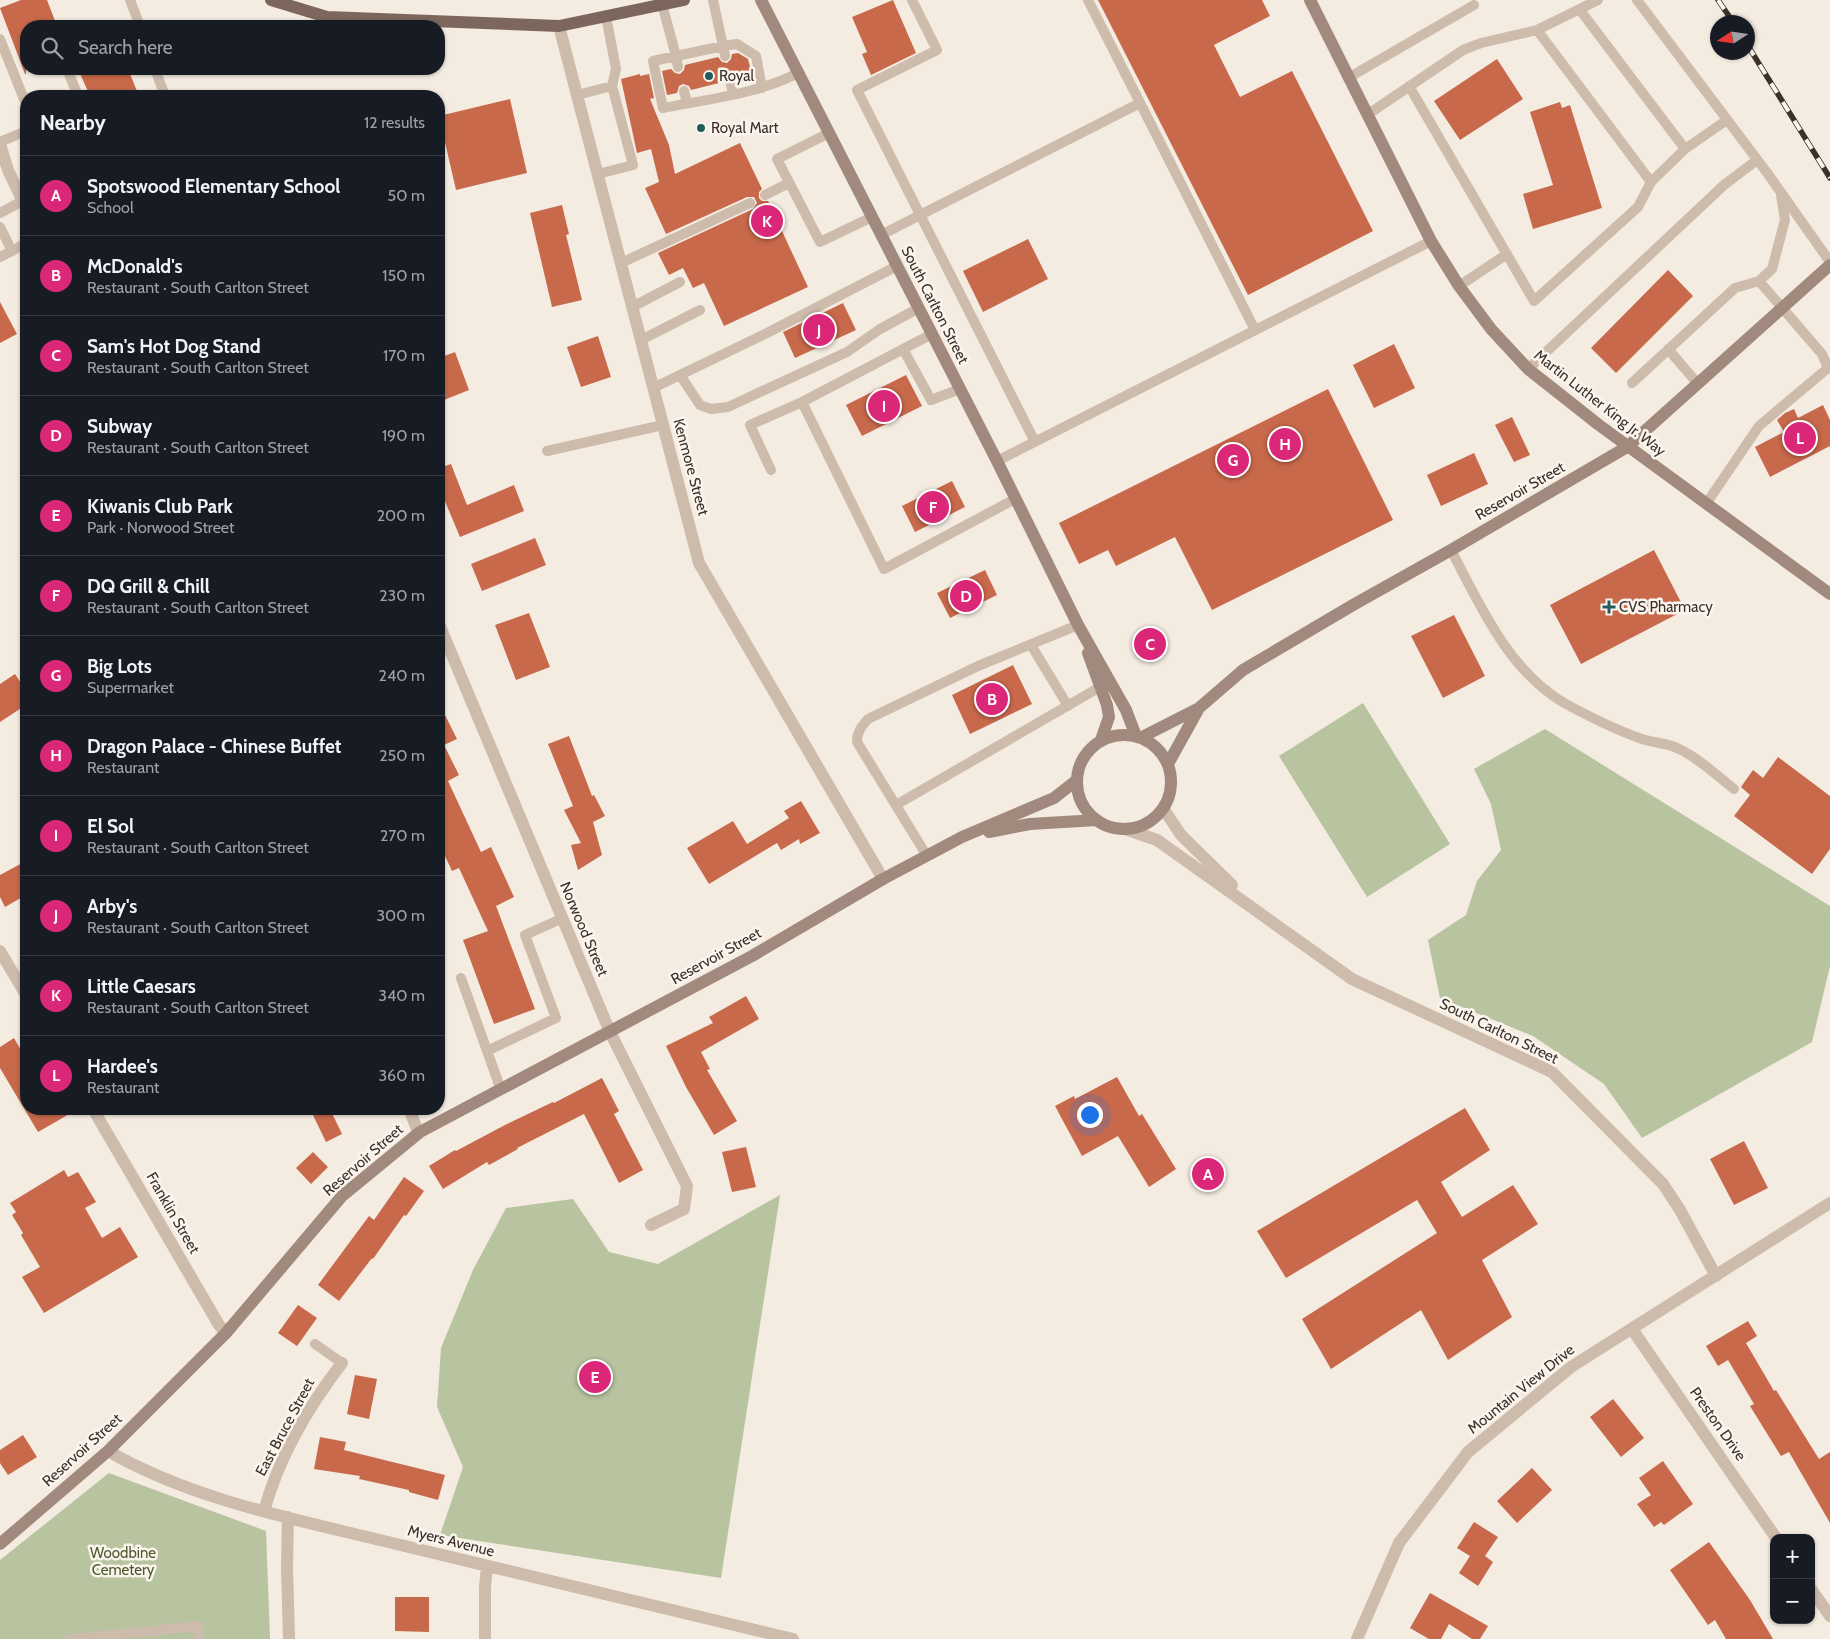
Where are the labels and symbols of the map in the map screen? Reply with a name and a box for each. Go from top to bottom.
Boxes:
north arrow [1710,15,1755,60]
place label: Royal [719,67,755,85]
marker: Royal [703,70,715,82]
place label: Royal Mart [711,119,779,137]
marker: Royal Mart [695,122,707,134]
pin: K [751,202,783,240]
street label: South Carlton Street [898,243,972,367]
pin: J [803,311,835,349]
street label: Martin Luther King Jr. Way [1531,346,1670,460]
pin: I [868,387,900,425]
street label: Kenmore Street [669,417,713,517]
pin: L [1784,419,1816,457]
pin: H [1269,425,1301,463]
pin: G [1217,441,1249,479]
street label: Reservoir Street [1472,458,1568,524]
pin: F [917,488,949,526]
pin: D [950,577,982,615]
place label: CVS Pharmacy [1619,598,1713,616]
marker: CVS Pharmacy [1603,601,1615,613]
pin: C [1134,625,1166,663]
pin: B [976,680,1008,718]
street label: Norwood Street [556,879,612,979]
street label: Reservoir Street [668,924,764,988]
street label: South Carlton Street [1437,994,1561,1068]
your location [1077,1102,1103,1128]
street label: Reservoir Street [319,1120,407,1200]
pin: A [1192,1155,1224,1193]
street label: Franklin Street [142,1169,204,1257]
street label: Mountain View Drive [1464,1340,1578,1438]
pin: E [579,1358,611,1396]
street label: East Bruce Street [252,1375,318,1479]
street label: Preston Drive [1686,1384,1750,1464]
street label: Reservoir Street [39,1410,125,1490]
street label: Myers Avenue [406,1522,497,1561]
park label: Woodbine Cemetery [90,1544,156,1579]

